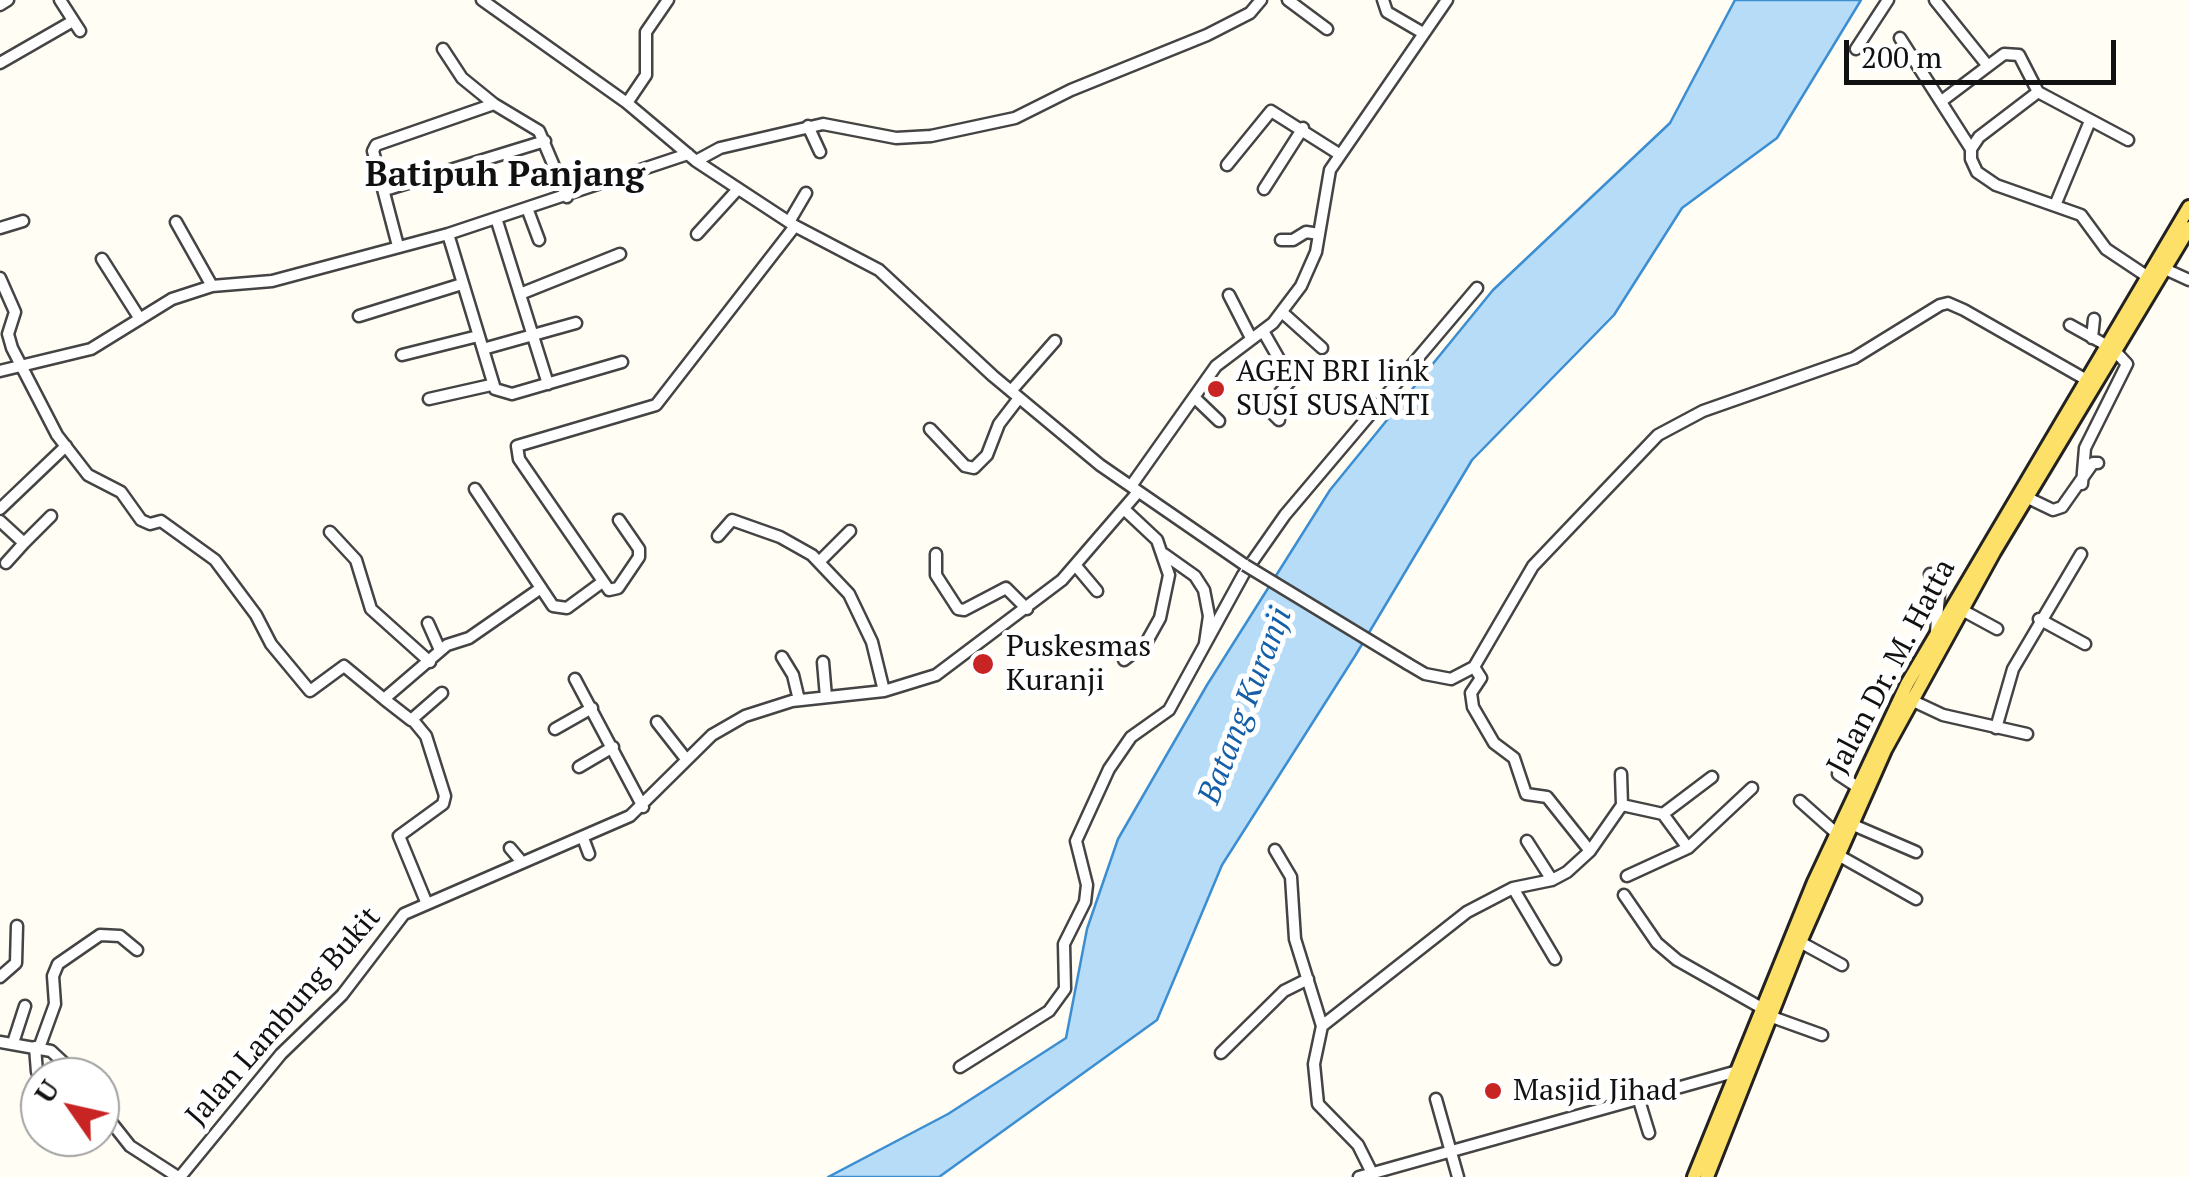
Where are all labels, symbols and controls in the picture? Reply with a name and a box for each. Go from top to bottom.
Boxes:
scale bar [1849,20,2122,82]
text: 200 m [1861,37,1942,77]
district label: Batipuh Panjang [365,155,645,197]
place label: AGEN BRI link SUSI SUSANTI [1236,354,1430,424]
marker: AGEN BRI link SUSI SUSANTI [1205,378,1227,400]
street label: Jalan Dr. M. Hatta [1820,554,1964,780]
water label: Batang Kuranji [1191,602,1301,810]
place label: Puskesmas Kuranji [1006,629,1151,700]
marker: Puskesmas Kuranji [970,651,996,677]
street label: Jalan Lambung Bukit [179,900,389,1134]
north arrow [20,1057,120,1157]
text: U [25,1072,67,1110]
place label: Masjid Jihad [1513,1073,1677,1109]
marker: Masjid Jihad [1482,1080,1504,1102]

